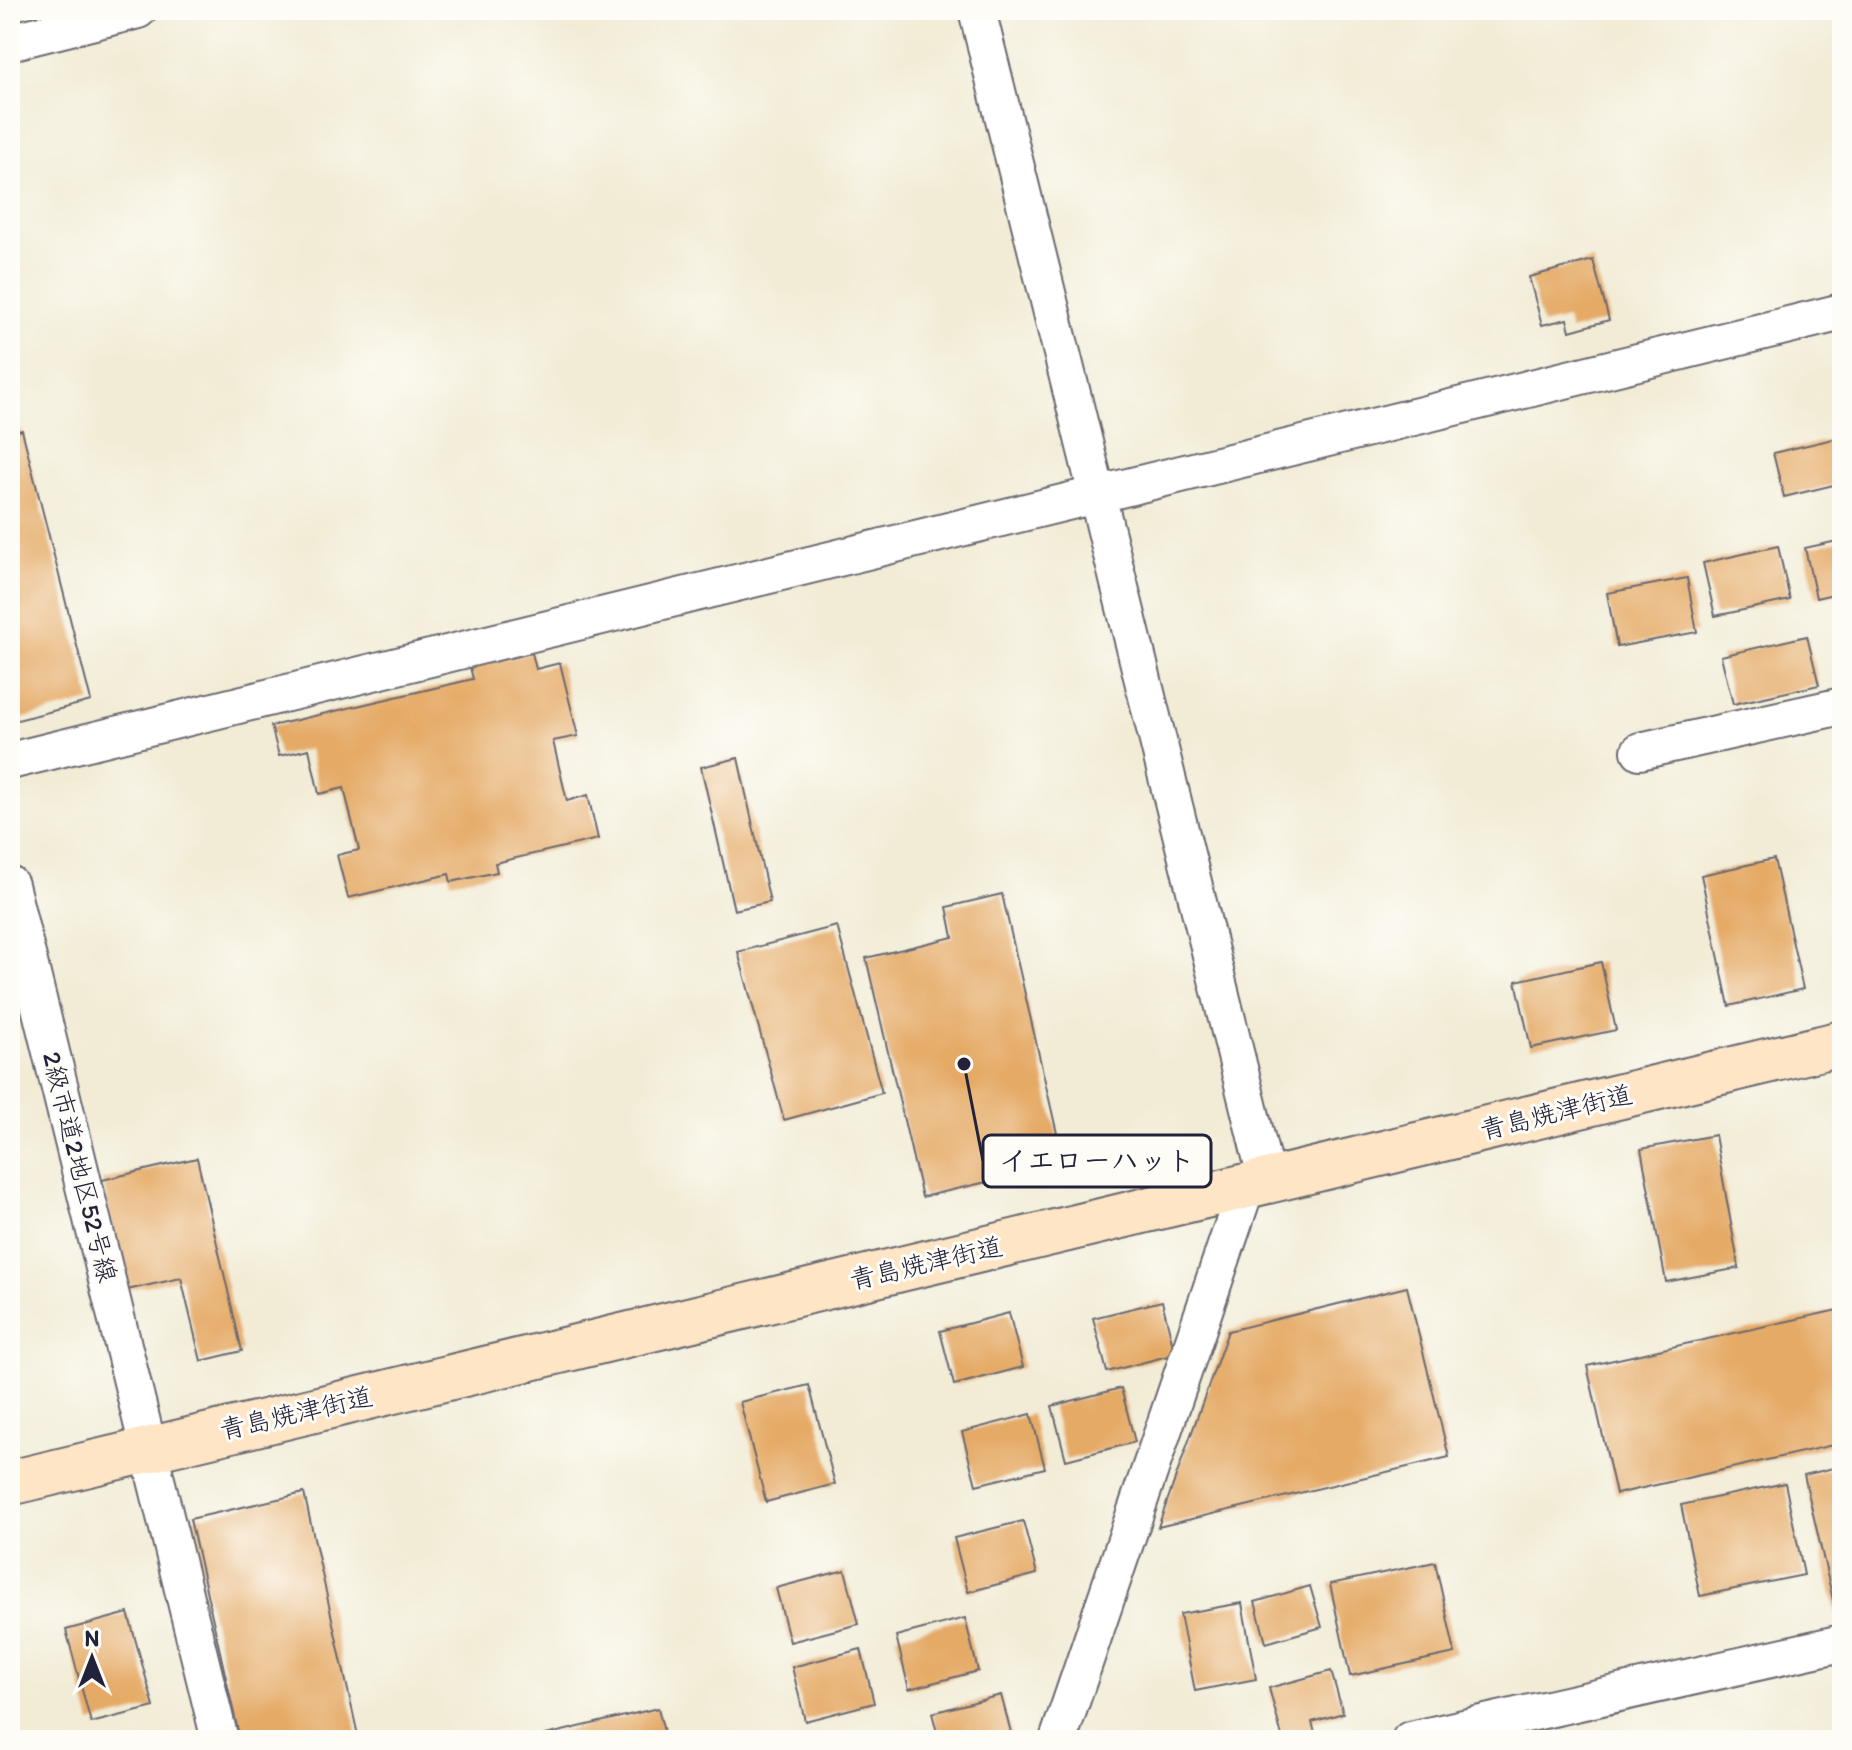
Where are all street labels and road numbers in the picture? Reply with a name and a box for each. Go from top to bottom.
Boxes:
street label: 2級市道2地区52号線 [36,1048,124,1286]
street label: 青島焼津街道 [1476,1078,1636,1146]
street label: 青島焼津街道 [846,1230,1006,1296]
street label: 青島焼津街道 [216,1380,376,1446]

